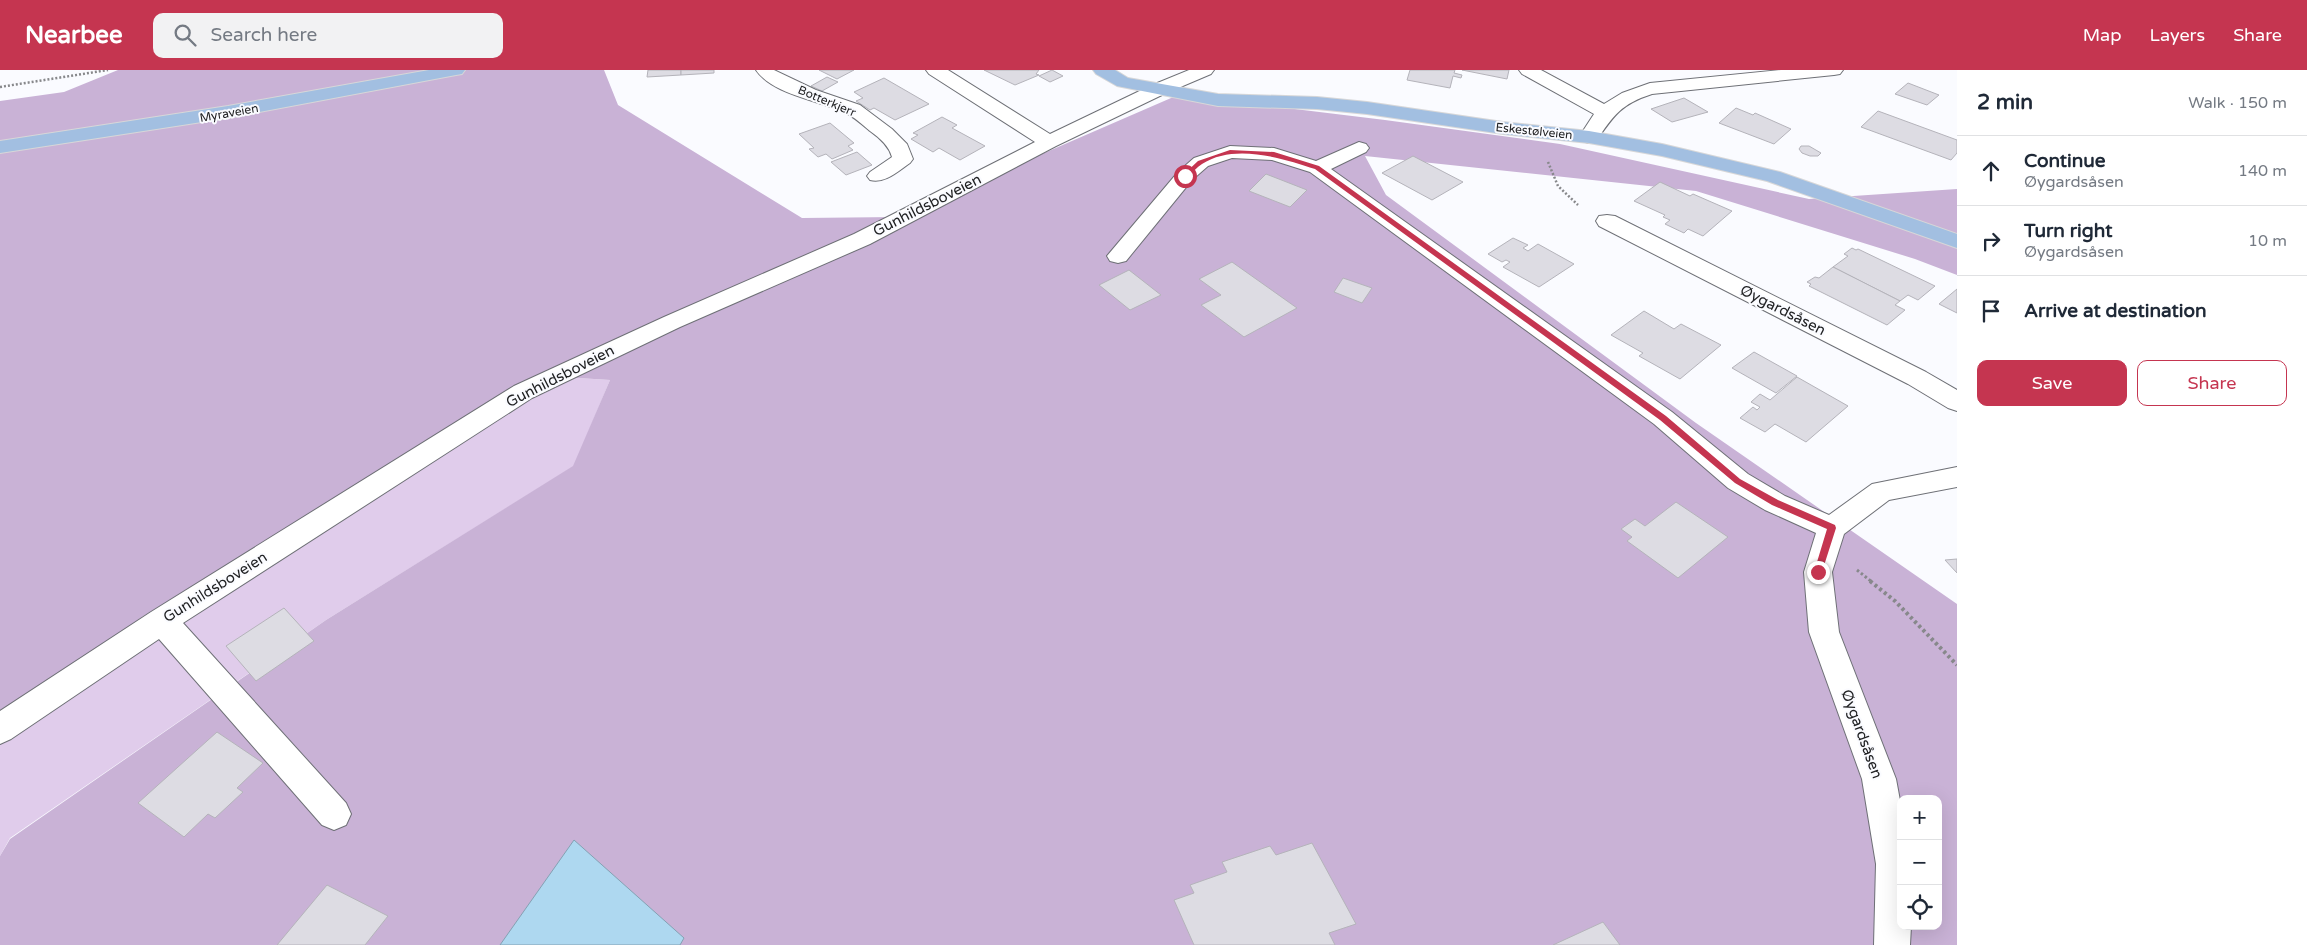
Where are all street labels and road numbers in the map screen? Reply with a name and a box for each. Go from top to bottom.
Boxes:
street label: Botterkjerr [796,83,858,120]
street label: Myraveien [199,101,259,125]
street label: Eskestølveien [1495,120,1573,142]
street label: Gunhildsboveien [870,170,984,240]
street label: Øygardsåsen [1737,281,1829,339]
street label: Gunhildsboveien [503,341,617,411]
street label: Gunhildsboveien [160,548,270,626]
street label: Øygardsåsen [1838,687,1886,781]

